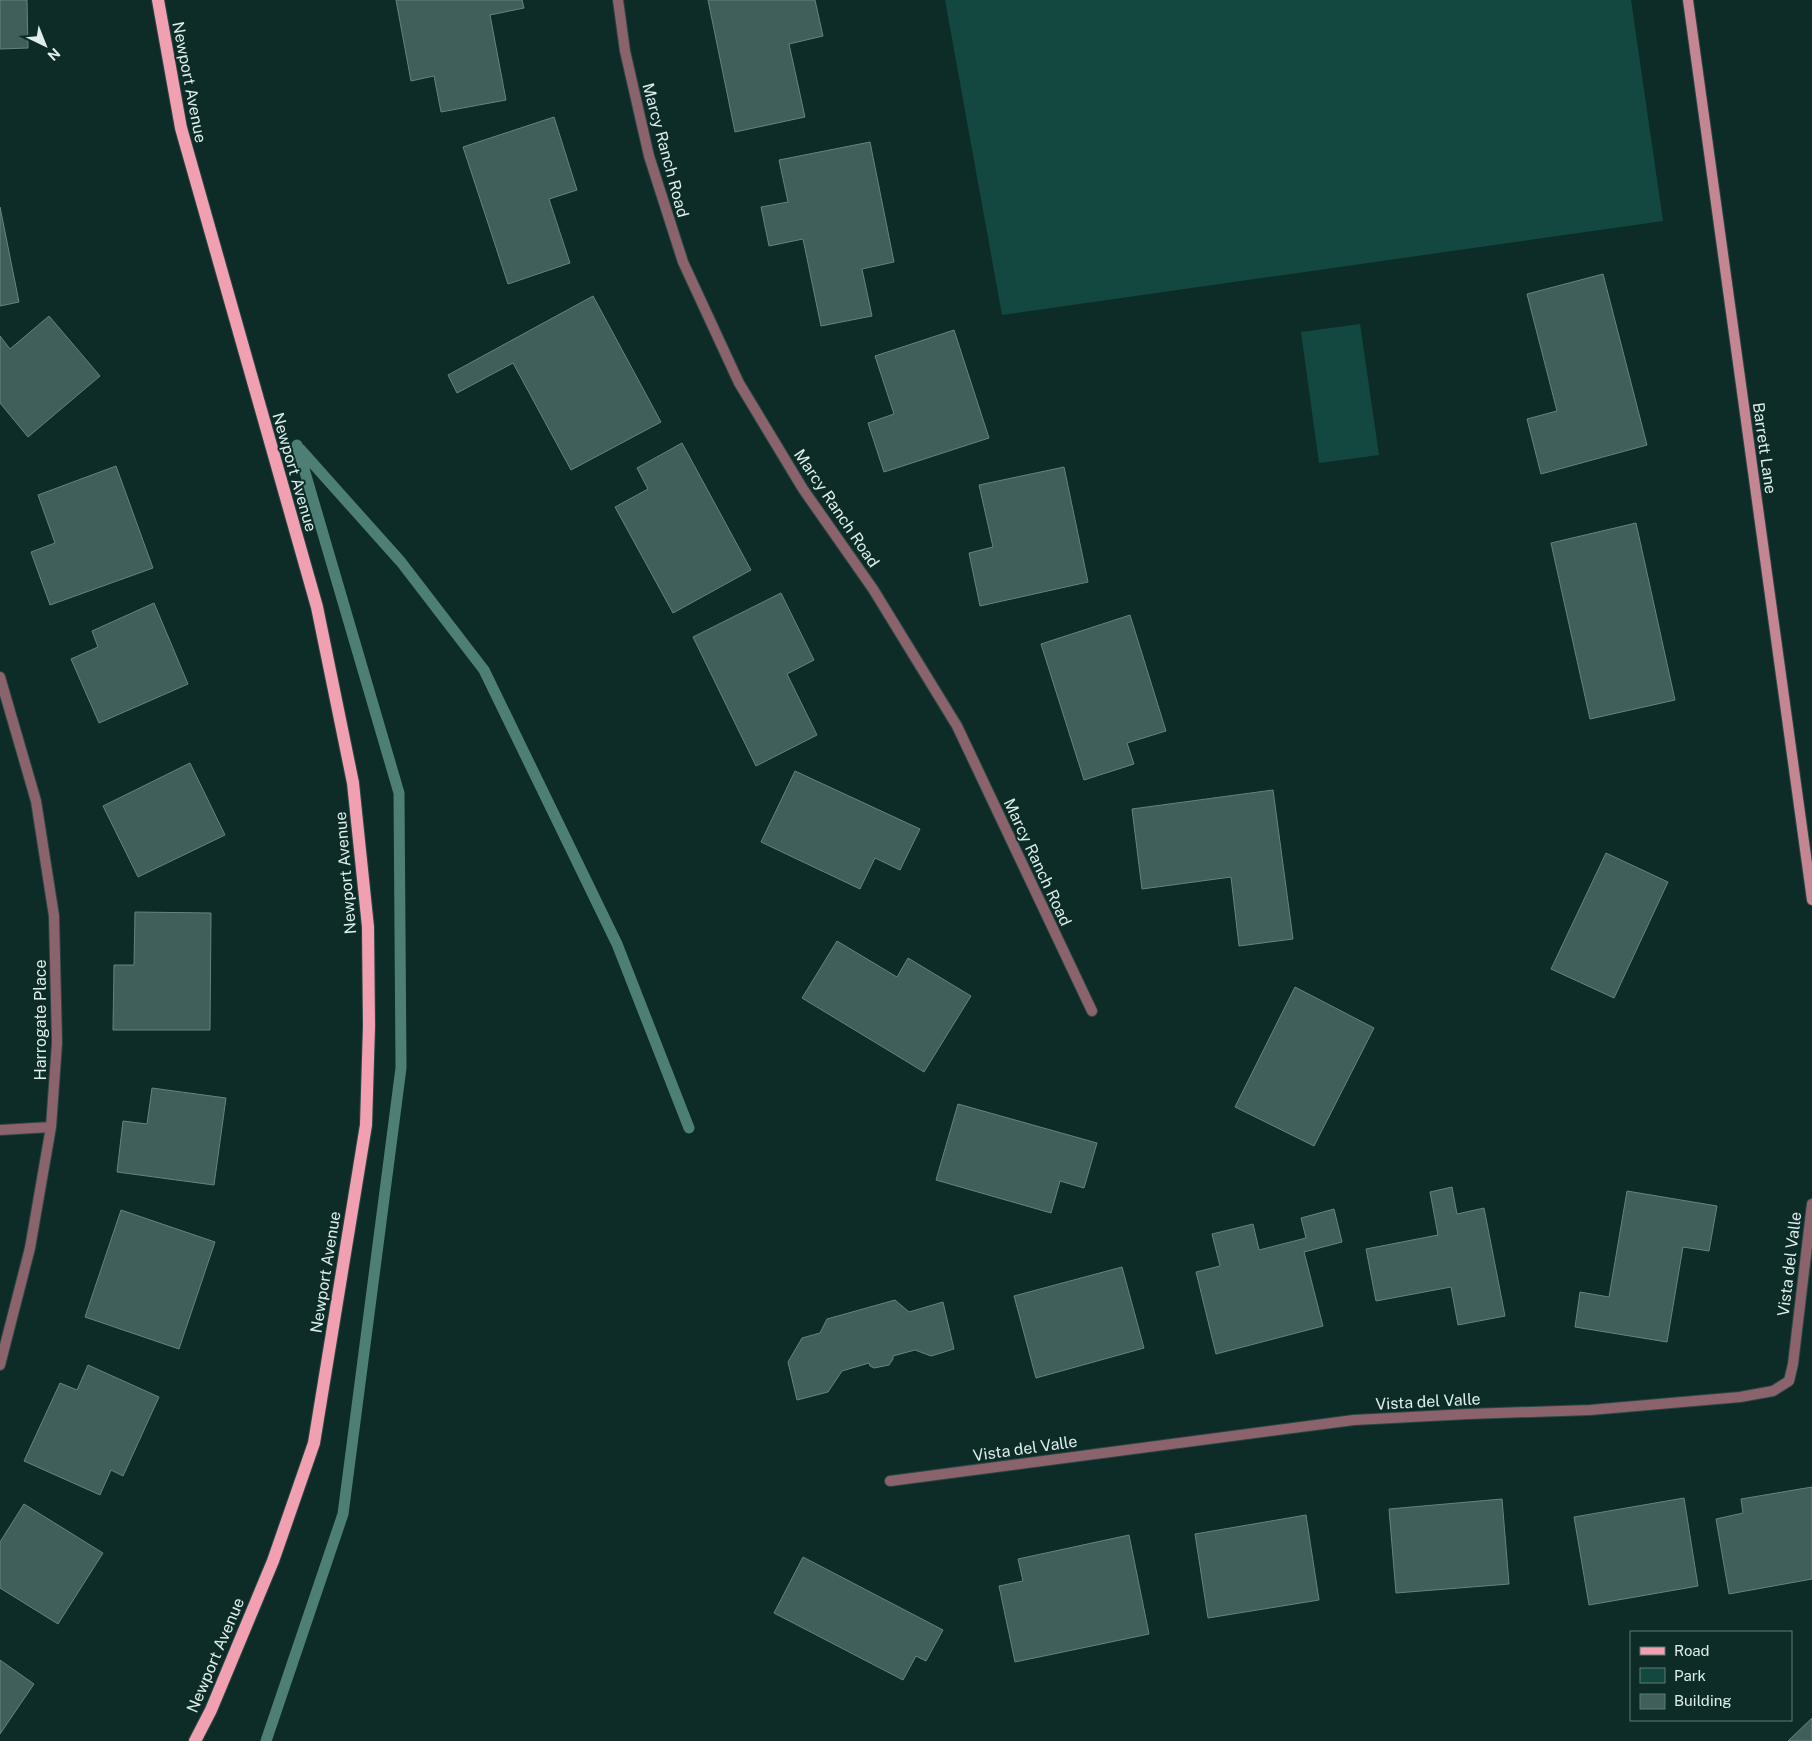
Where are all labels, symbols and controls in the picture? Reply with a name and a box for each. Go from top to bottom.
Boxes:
north arrow [20,20,70,70]
street label: Newport Avenue [168,20,211,144]
text: N [44,45,63,64]
street label: Marcy Ranch Road [638,81,693,219]
street label: Barrett Lane [1749,401,1780,495]
street label: Newport Avenue [268,410,321,534]
street label: Marcy Ranch Road [790,446,883,571]
street label: Marcy Ranch Road [1000,795,1075,929]
street label: Newport Avenue [331,811,360,935]
street label: Harrogate Place [31,959,50,1081]
street label: Newport Avenue [306,1210,345,1334]
street label: Vista del Valle [1774,1211,1805,1317]
street label: Vista del Valle [1375,1389,1481,1414]
street label: Vista del Valle [972,1432,1079,1465]
street label: Newport Avenue [183,1595,248,1716]
legend [1630,1631,1792,1721]
text: Road [1674,1642,1710,1659]
text: Park [1674,1667,1706,1684]
text: Building [1674,1692,1732,1709]

